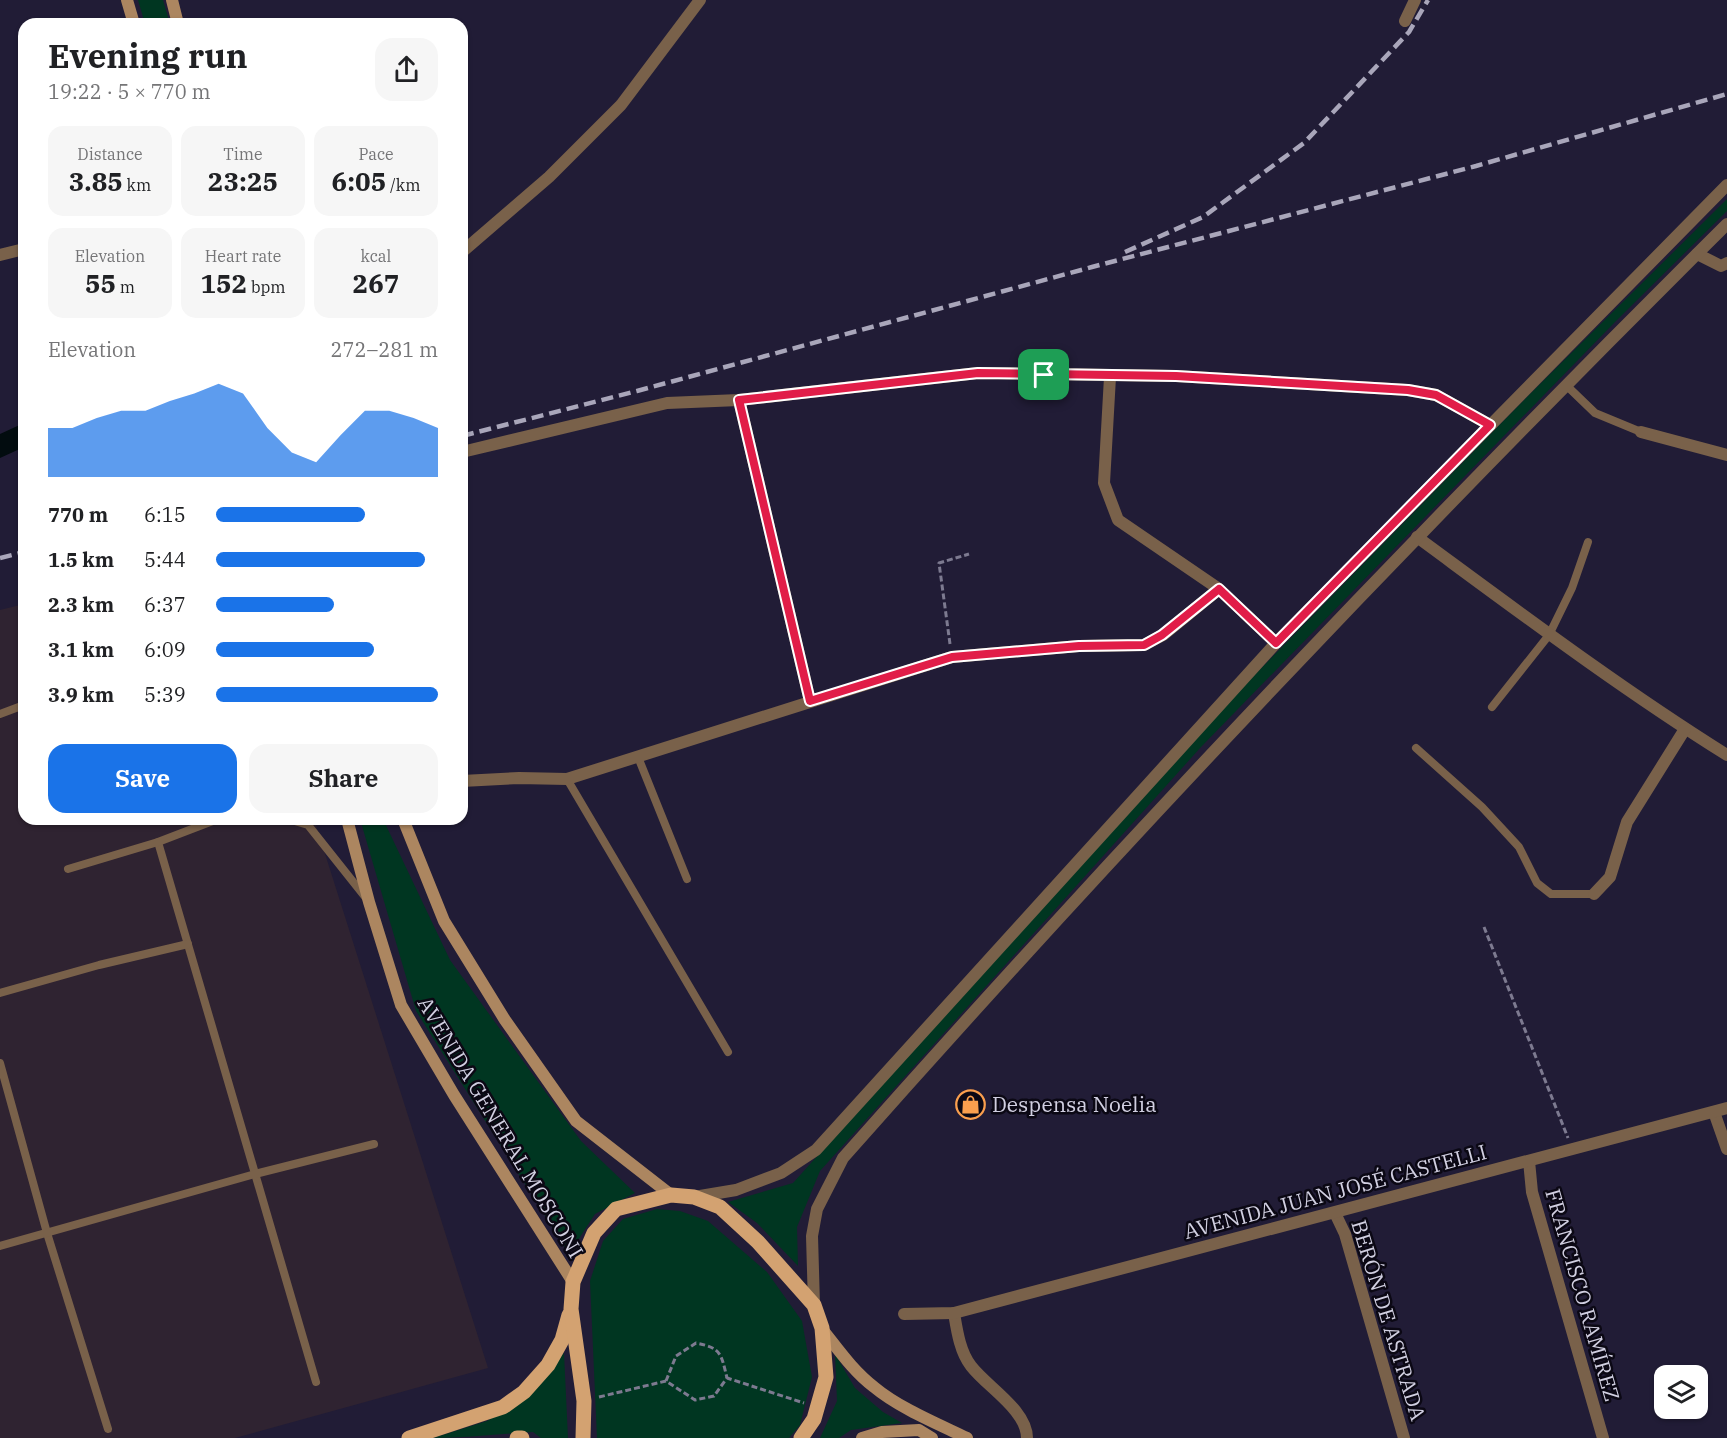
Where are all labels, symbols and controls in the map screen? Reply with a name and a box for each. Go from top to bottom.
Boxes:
text: Evening run [48,34,248,77]
button: share [375,38,438,101]
text: 19:22 · 5 × 770 m [48,78,211,105]
text: Distance [77,144,143,164]
text: Time [223,144,263,164]
text: Pace [358,144,394,164]
text: 3.85 [69,164,123,198]
text: 23:25 [208,164,278,198]
text: 6:05 [332,164,386,198]
text: km [123,175,151,195]
text: /km [386,175,420,195]
text: Elevation [75,246,145,266]
text: Heart rate [205,246,281,266]
text: kcal [361,246,391,266]
text: 55 [85,266,116,300]
text: 152 [200,266,247,300]
text: 267 [353,266,399,300]
text: m [116,277,135,297]
text: bpm [247,277,286,297]
text: Elevation [48,336,136,363]
text: 272–281 m [331,336,438,363]
pin [1018,349,1069,400]
icon: arrive [1027,358,1060,391]
text: 770 m [48,501,108,528]
text: 6:15 [144,501,186,528]
text: 1.5 km [48,546,114,573]
text: 5:44 [144,546,186,573]
text: 2.3 km [48,591,114,618]
text: 6:37 [144,591,186,618]
text: 3.1 km [48,636,114,663]
text: 6:09 [144,636,186,663]
text: 3.9 km [48,681,114,708]
text: 5:39 [144,681,186,708]
button: Save [48,744,237,813]
button: Share [249,744,438,813]
street label: AVENIDA GENERAL MOSCONI [412,991,590,1263]
shop icon: Despensa Noelia [955,1088,987,1120]
place label: Despensa Noelia [992,1090,1157,1118]
street label: AVENIDA JUAN JOSÉ CASTELLI [1180,1137,1490,1245]
street label: FRANCISCO RAMÍREZ [1539,1185,1627,1405]
street label: BERÓN DE ASTRADA [1345,1216,1433,1424]
map controls [1654,1365,1708,1419]
button: layers [1654,1365,1708,1419]

